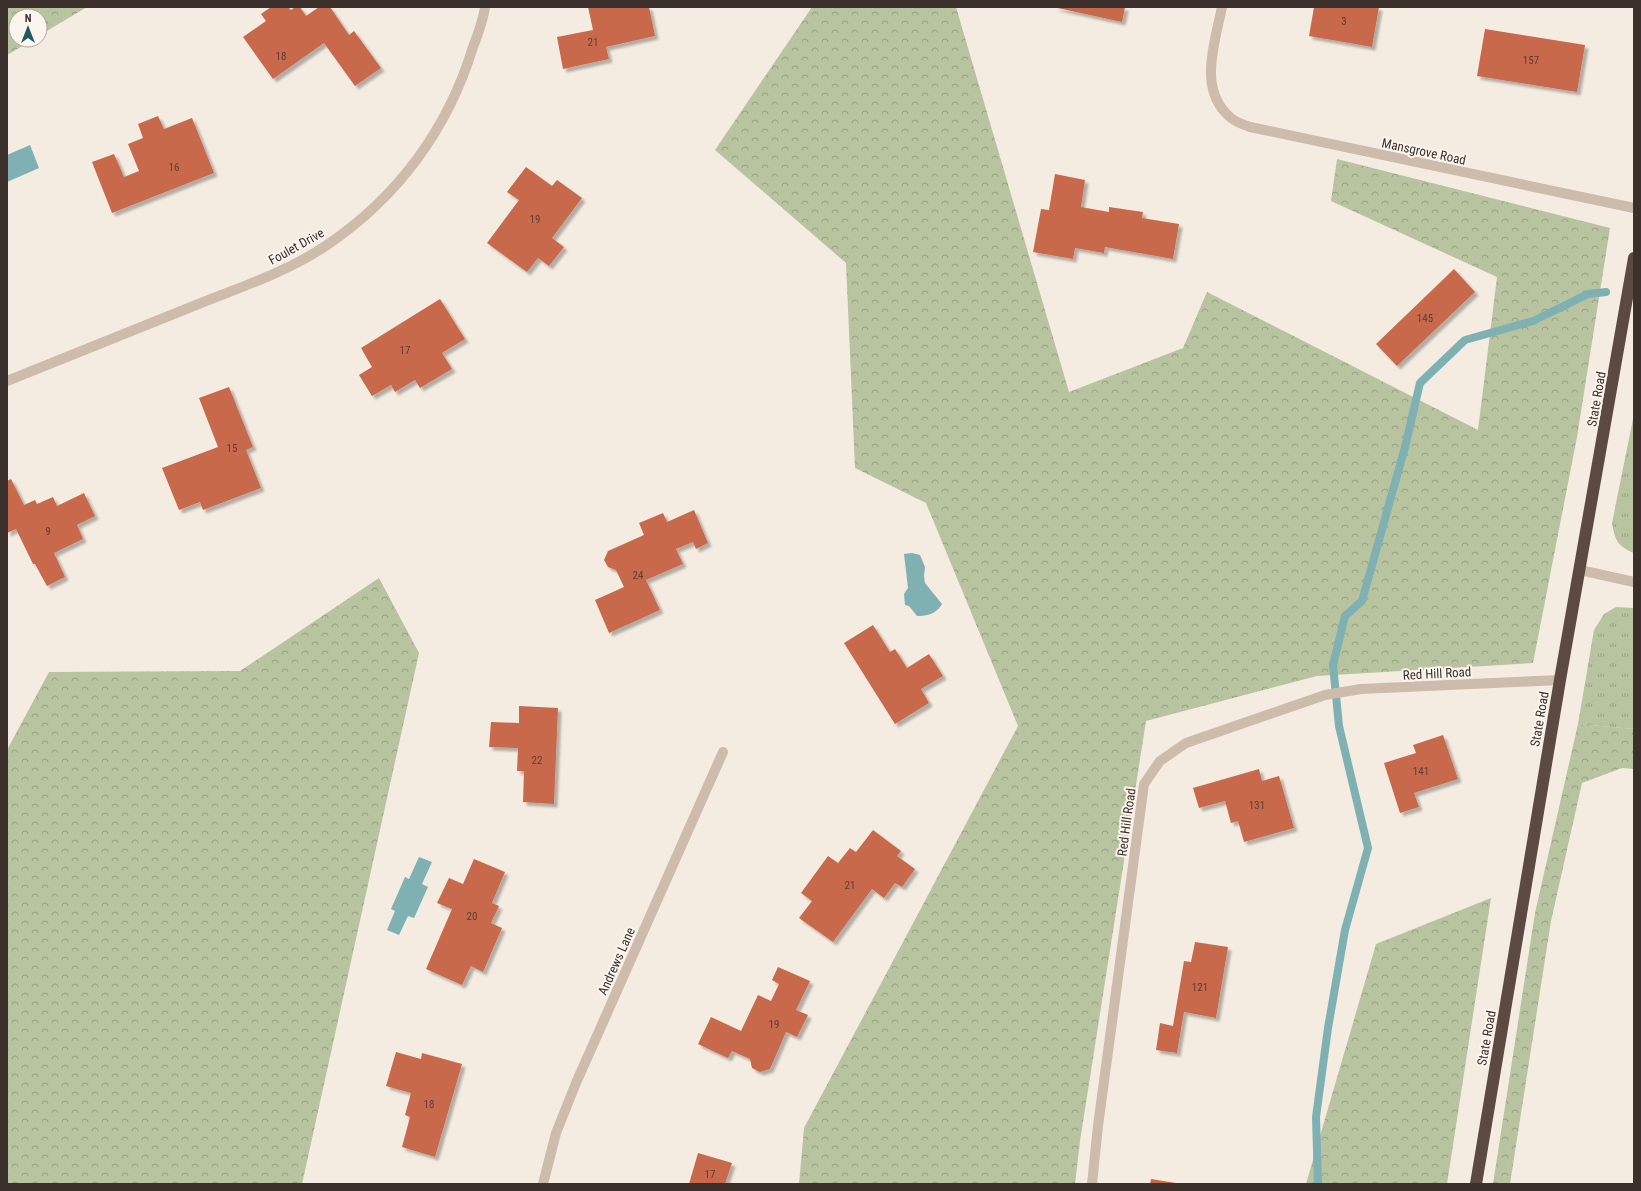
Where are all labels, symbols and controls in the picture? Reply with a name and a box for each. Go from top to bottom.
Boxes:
north arrow [8,8,48,48]
text: N [25,12,32,25]
house number: 3 [1341,15,1347,28]
house number: 21 [588,36,598,49]
house number: 18 [276,50,286,63]
house number: 157 [1523,54,1539,67]
street label: Mansgrove Road [1380,135,1467,168]
house number: 16 [169,161,179,174]
house number: 19 [530,213,540,226]
street label: Foulet Drive [266,225,326,268]
house number: 145 [1417,312,1433,325]
house number: 17 [400,344,410,357]
street label: State Road [1584,370,1609,428]
house number: 15 [227,442,237,455]
house number: 9 [45,525,51,538]
house number: 24 [633,569,644,582]
street label: Red Hill Road [1402,664,1472,683]
street label: State Road [1527,690,1552,748]
house number: 22 [532,754,542,767]
house number: 141 [1413,765,1429,778]
street label: Red Hill Road [1114,787,1139,857]
house number: 131 [1249,799,1265,812]
house number: 21 [845,879,855,892]
house number: 20 [467,910,477,923]
street label: Andrews Lane [595,925,638,997]
house number: 121 [1192,981,1208,994]
street label: State Road [1474,1009,1499,1067]
house number: 19 [769,1018,779,1031]
house number: 18 [424,1098,434,1111]
house number: 17 [705,1168,715,1181]

